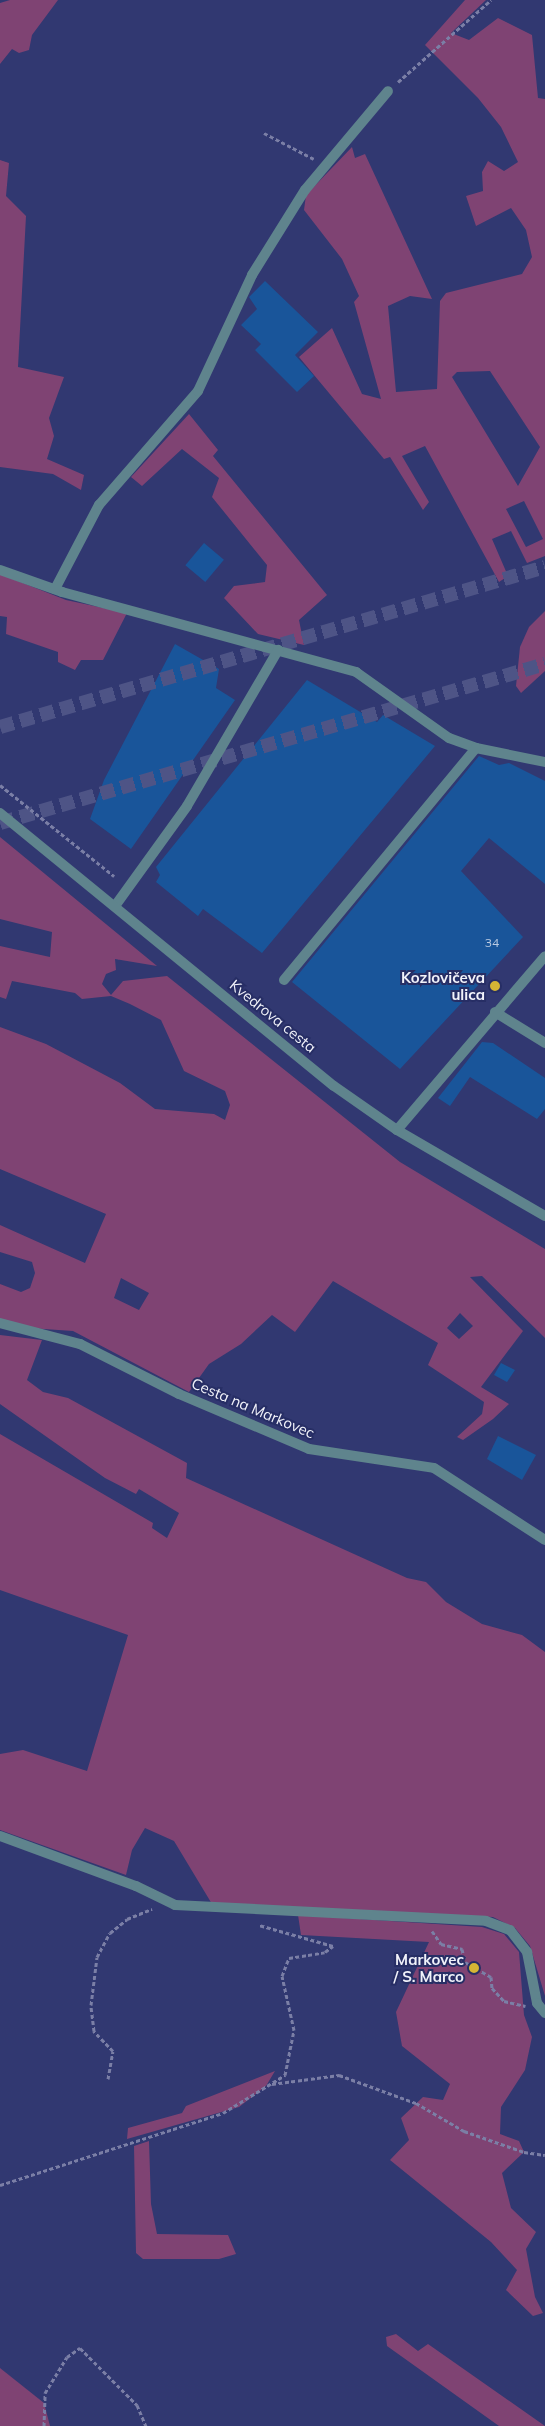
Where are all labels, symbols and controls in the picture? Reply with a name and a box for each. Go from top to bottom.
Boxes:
house number: 34 [485,936,499,950]
place label: Kozlovičeva ulica [401,968,485,1003]
street label: Kvedrova cesta [226,976,320,1056]
marker: Kozlovičeva ulica [489,980,501,992]
street label: Cesta na Markovec [189,1374,317,1442]
place label: Markovec / S. Marco [393,1950,464,1985]
marker: Markovec / S. Marco [468,1962,480,1974]

